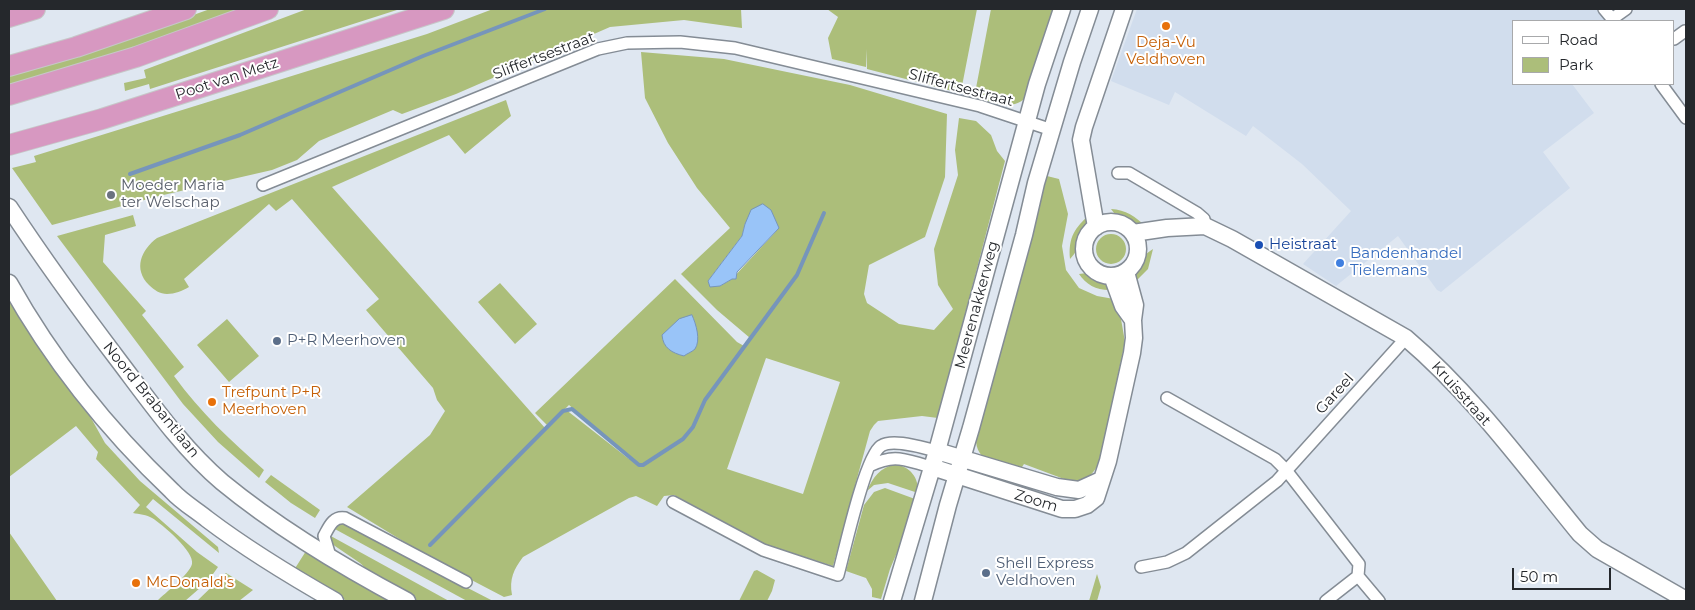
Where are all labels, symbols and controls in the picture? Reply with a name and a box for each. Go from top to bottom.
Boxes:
marker: Deja-Vu Veldhoven [1160,20,1172,32]
legend [1512,20,1675,85]
street label: Sliffertsestraat [490,28,598,84]
text: Road [1559,30,1598,49]
place label: Deja-Vu Veldhoven [1126,34,1206,69]
street label: Poot van Metz [173,54,281,104]
text: Park [1559,55,1593,74]
street label: Sliffertsestraat [907,65,1015,111]
place label: Moeder Maria ter Welschap [121,177,225,212]
marker: Moeder Maria ter Welschap [105,189,117,201]
place label: Heistraat [1269,236,1337,254]
street label: Meerenakkerweg [951,239,1003,371]
marker: Heistraat [1253,239,1265,251]
place label: Bandenhandel Tielemans [1350,245,1462,280]
marker: Bandenhandel Tielemans [1334,257,1346,269]
place label: P+R Meerhoven [287,332,406,350]
marker: P+R Meerhoven [271,335,283,347]
street label: Noord Brabantlaan [99,339,203,461]
street label: Kruisstraat [1427,358,1495,430]
street label: Gareel [1312,370,1358,418]
place label: Trefpunt P+R Meerhoven [222,384,321,419]
marker: Trefpunt P+R Meerhoven [206,396,218,408]
street label: Zoom [1012,486,1060,516]
place label: Shell Express Veldhoven [996,555,1094,590]
scale bar [1515,558,1614,590]
marker: Shell Express Veldhoven [980,567,992,579]
text: 50 m [1520,567,1558,586]
place label: McDonald's [146,574,234,592]
marker: McDonald's [130,577,142,589]

